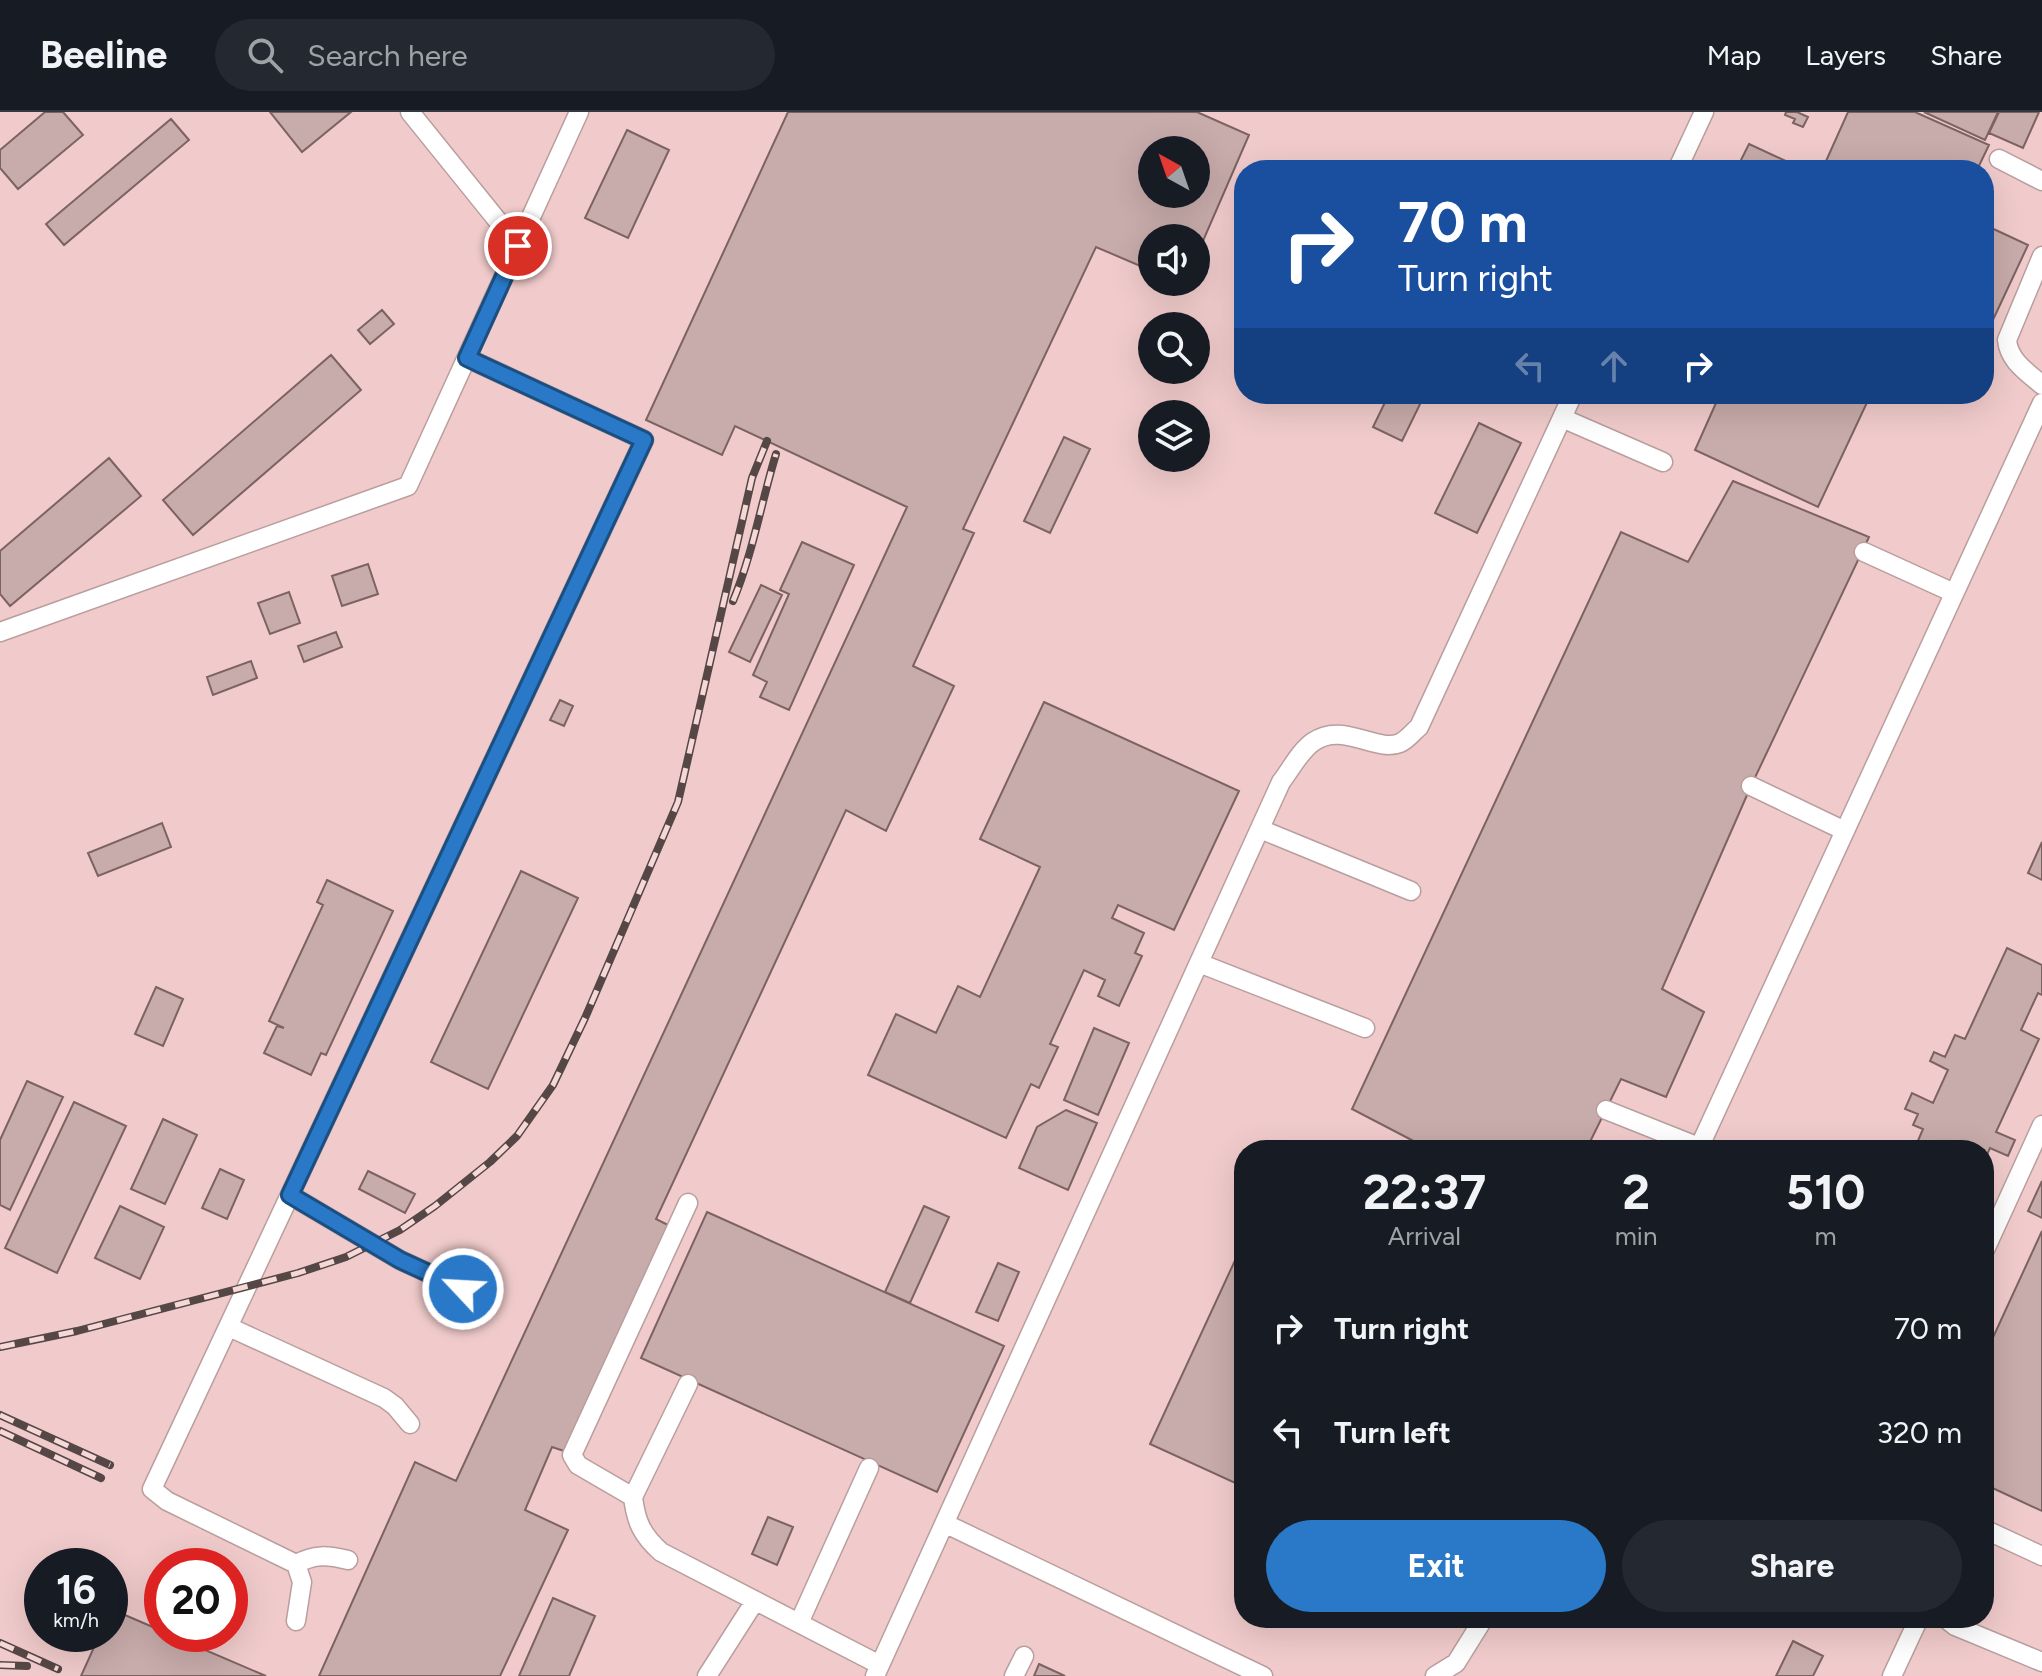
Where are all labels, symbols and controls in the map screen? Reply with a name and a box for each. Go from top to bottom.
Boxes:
search box [215,19,775,91]
text: Beeline [40,32,167,78]
icon: search [243,33,287,77]
text: Search here [307,37,468,74]
text: Map [1707,38,1761,72]
text: Layers [1805,38,1886,72]
text: Share [1930,38,2002,72]
north arrow [1138,136,1210,208]
map controls [1138,136,1210,472]
text: 70 m [1398,189,1528,256]
icon: right [1266,192,1370,296]
pin [484,212,552,280]
icon: arrive [496,224,540,268]
button: sound [1138,224,1210,296]
text: Turn right [1398,257,1553,300]
button: search [1138,312,1210,384]
icon: left [1508,344,1552,388]
icon: ahead [1592,344,1636,388]
icon: right [1676,344,1720,388]
button: layers [1138,400,1210,472]
text: 22:37 [1363,1163,1486,1221]
text: 2 [1622,1163,1650,1221]
text: 510 [1786,1163,1865,1221]
text: Arrival [1388,1220,1461,1252]
text: min [1615,1220,1657,1252]
text: m [1815,1220,1837,1252]
position arrow [421,1247,505,1331]
icon: right [1266,1306,1310,1350]
text: Turn right [1334,1310,1469,1347]
text: 70 m [1894,1310,1962,1347]
icon: left [1266,1410,1310,1454]
text: Turn left [1334,1414,1451,1451]
text: 320 m [1877,1414,1962,1451]
button: Exit [1266,1520,1606,1612]
button: Share [1622,1520,1962,1612]
speed limit sign: 20 [144,1548,248,1652]
text: 16 [56,1566,96,1614]
text: km/h [53,1608,99,1632]

